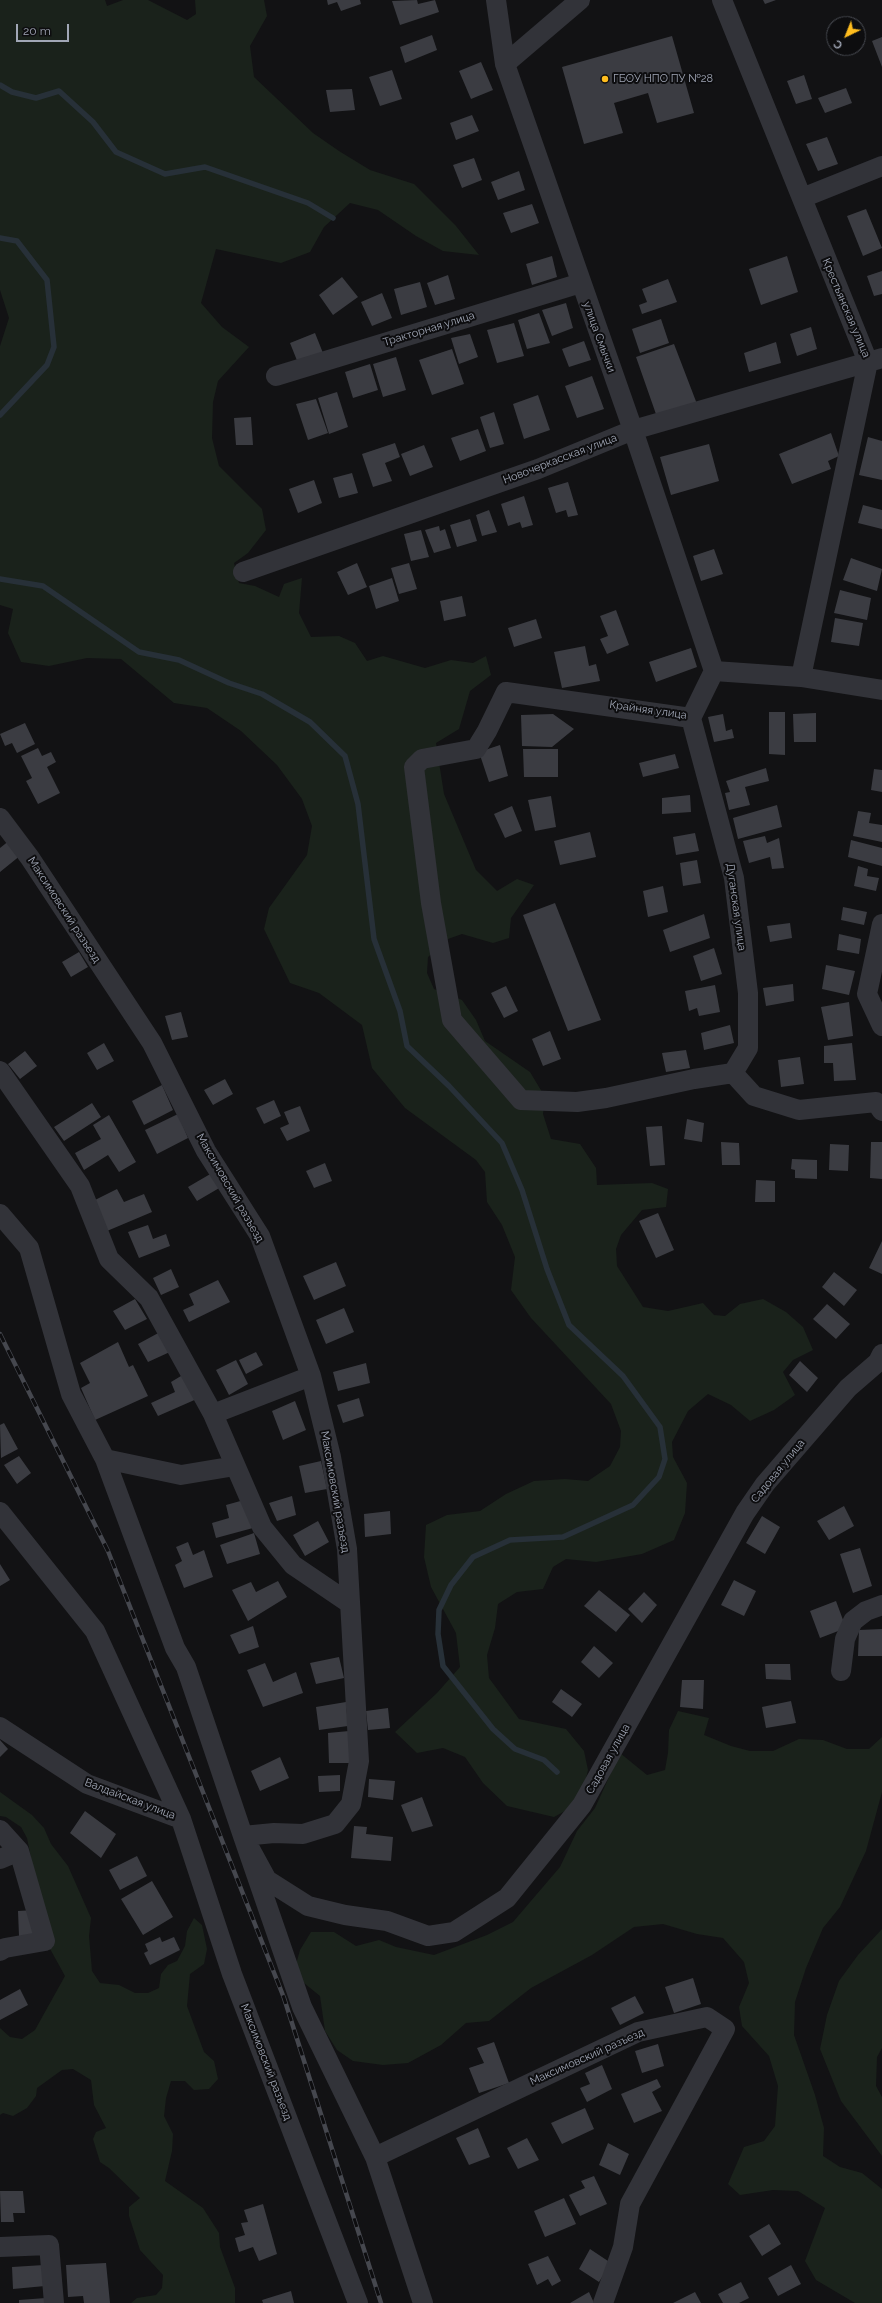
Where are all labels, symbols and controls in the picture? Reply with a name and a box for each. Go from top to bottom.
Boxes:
scale bar [18,16,71,42]
north arrow [826,16,866,56]
text: 20 m [23,24,51,38]
text: С [831,37,845,52]
place label: ГБОУ НПО ПУ №28 [613,72,713,86]
marker: ГБОУ НПО ПУ №28 [600,74,610,84]
street label: Крестьянская улица [819,256,873,360]
street label: улица Смычки [580,300,618,374]
street label: Тракторная улица [382,309,476,349]
street label: Новочеркасская улица [501,431,619,487]
street label: Крайняя улица [608,698,688,722]
street label: Максимовский разъезд [25,855,103,965]
street label: Дуганская улица [723,862,749,952]
street label: Максимовский разъезд [193,1131,267,1245]
street label: Максимовский разъезд [318,1430,352,1554]
street label: Садовая улица [748,1437,808,1505]
street label: Садовая улица [583,1722,633,1796]
street label: Валдайская улица [83,1776,177,1822]
street label: Максимовский разъезд [238,2002,294,2122]
street label: Максимовский разъезд [528,2026,646,2088]

